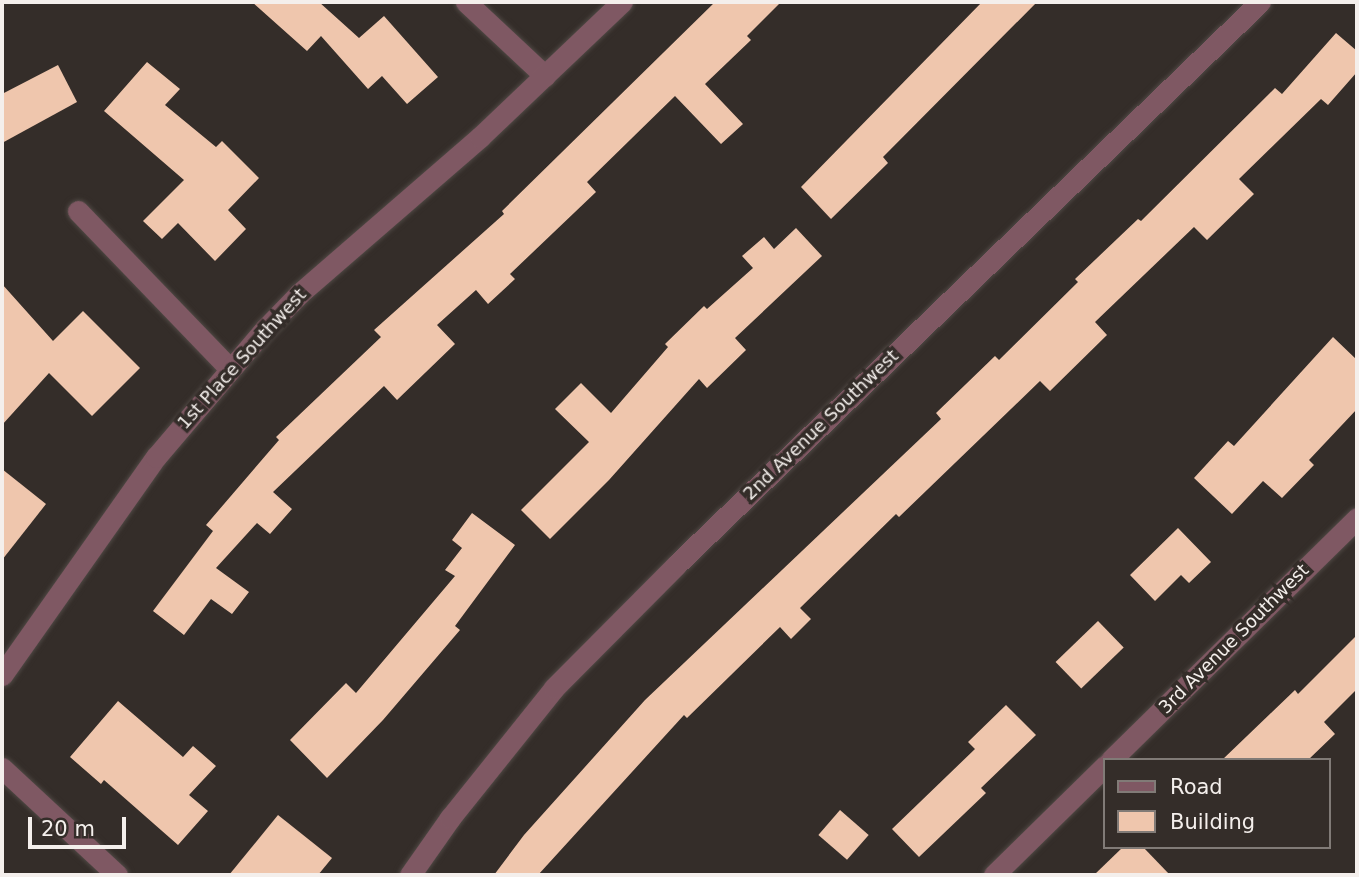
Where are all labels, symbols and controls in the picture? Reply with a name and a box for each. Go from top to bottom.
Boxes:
street label: 1st Place Southwest [173,284,311,434]
street label: 2nd Avenue Southwest [739,345,903,505]
street label: 3rd Avenue Southwest [1155,560,1313,718]
legend [1104,758,1331,849]
text: Road [1170,775,1223,799]
scale bar [32,804,130,848]
text: Building [1170,810,1255,834]
text: 20 m [41,817,95,841]

